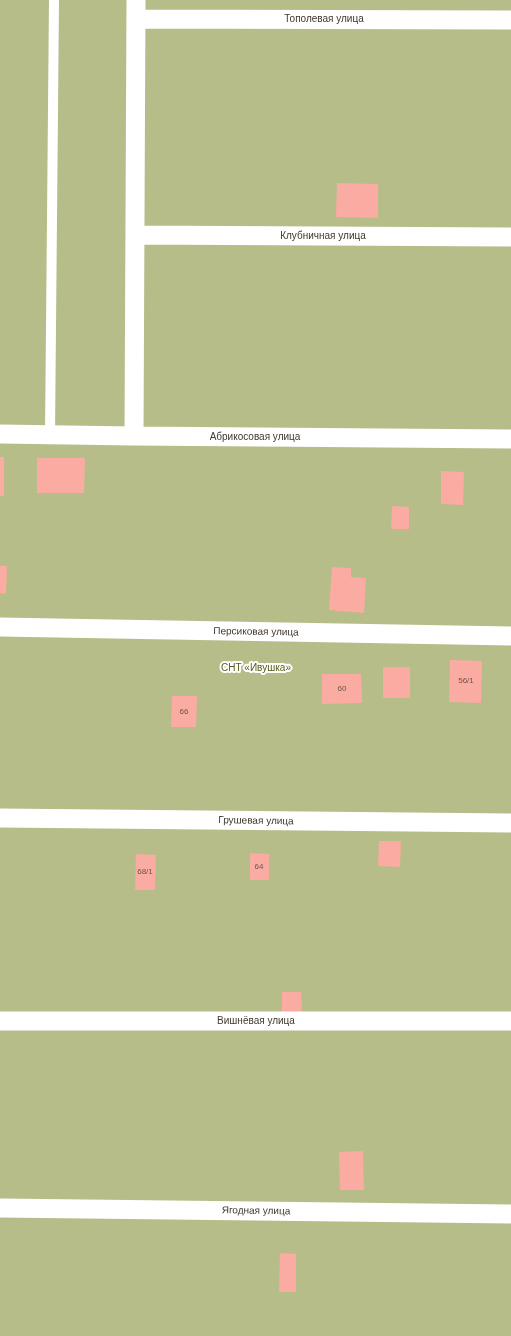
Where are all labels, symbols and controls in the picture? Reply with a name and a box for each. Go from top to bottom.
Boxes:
street label: Тополевая улица [284,13,364,25]
street label: Клубничная улица [280,230,366,242]
street label: Абрикосовая улица [210,431,300,443]
street label: Персиковая улица [213,625,299,639]
park label: СНТ «Ивушка» [221,662,291,674]
house number: 56/1 [458,676,474,686]
house number: 60 [338,684,346,694]
house number: 66 [180,707,188,717]
street label: Грушевая улица [218,814,294,828]
house number: 64 [255,862,263,872]
house number: 68/1 [137,867,153,877]
street label: Вишнёвая улица [217,1015,295,1027]
street label: Ягодная улица [222,1204,290,1218]

